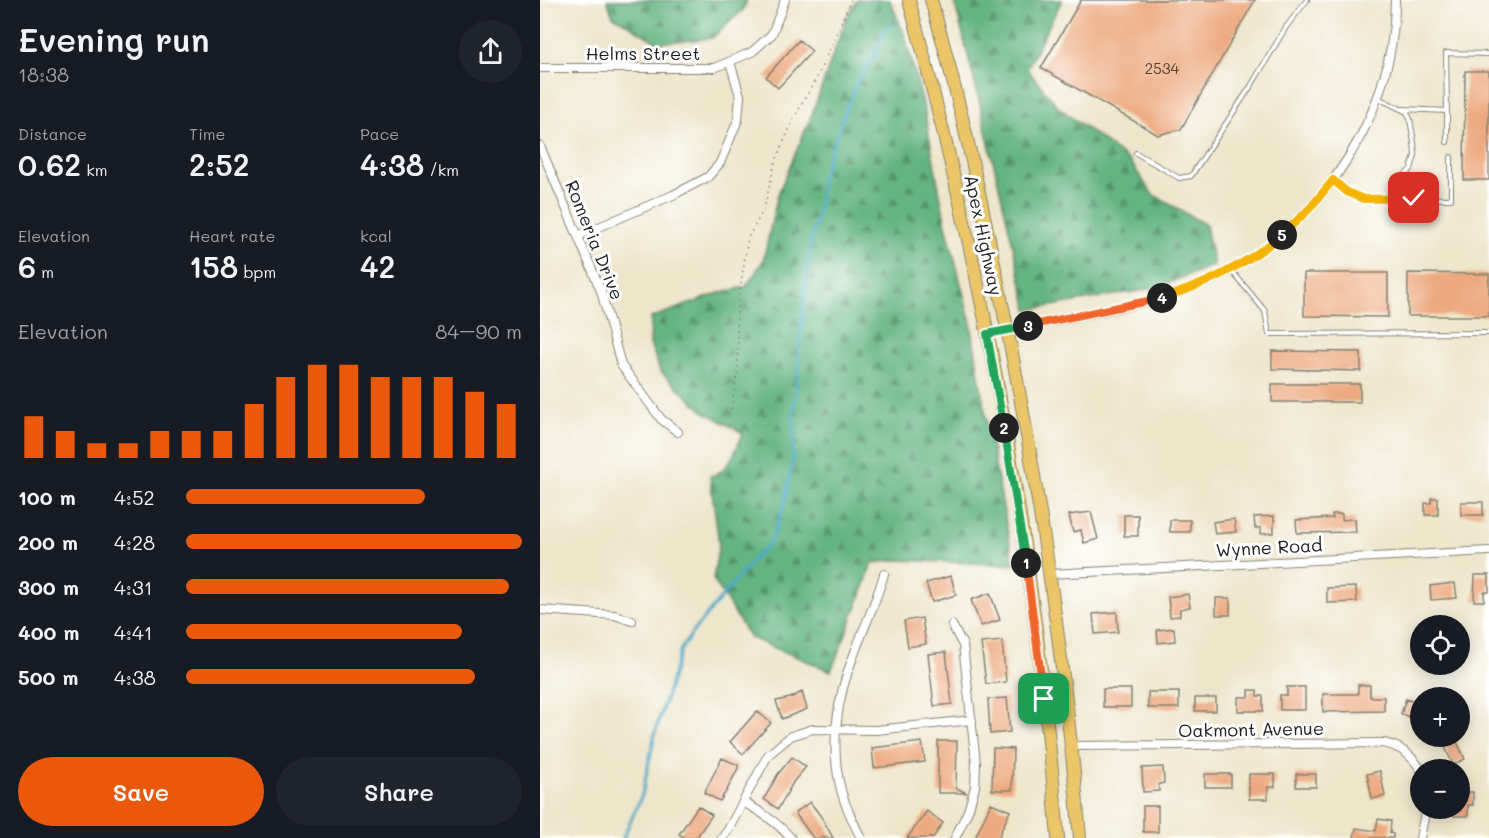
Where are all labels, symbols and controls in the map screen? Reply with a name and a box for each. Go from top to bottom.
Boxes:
text: Evening run [18,17,210,60]
button: share [459,20,522,83]
street label: Helms Street [586,41,700,65]
house number: 2534 [1145,58,1180,78]
text: 18:38 [18,61,69,87]
text: Distance [18,123,87,144]
text: Time [189,123,225,144]
text: Pace [360,123,399,144]
text: 0.62 [18,144,81,184]
text: 2:52 [189,144,249,184]
text: 4:38 [360,144,424,184]
text: km [81,159,107,180]
text: /km [424,159,459,180]
street label: Apex Highway [959,172,1009,298]
pin [1388,172,1439,223]
street label: Romeria Drive [560,177,630,303]
icon: check [1397,181,1430,214]
pin: 5 [1267,220,1297,250]
text: 5 [1277,224,1287,245]
text: Elevation [18,225,90,246]
text: Heart rate [189,225,275,246]
text: kcal [360,225,392,246]
text: 6 [18,246,36,286]
text: 158 [189,246,238,286]
text: 42 [360,246,395,286]
text: m [36,261,54,282]
text: bpm [238,261,276,282]
pin: 4 [1147,283,1177,313]
text: 4 [1157,287,1167,308]
pin: 3 [1013,311,1043,341]
text: 3 [1023,315,1033,336]
text: Elevation [18,318,108,344]
text: 84–90 m [435,318,522,344]
pin: 2 [989,413,1019,443]
text: 2 [1000,417,1008,438]
text: 100 m [18,484,76,510]
text: 4:52 [114,484,155,510]
text: 200 m [18,529,78,555]
text: 4:28 [114,529,155,555]
street label: Wynne Road [1215,532,1323,562]
pin: 1 [1011,548,1041,578]
text: 1 [1022,552,1030,573]
text: 300 m [18,574,79,600]
text: 4:31 [114,574,153,600]
map controls [1410,615,1470,819]
button: locate [1410,615,1470,675]
text: 400 m [18,619,79,645]
text: 4:41 [114,619,153,645]
text: 500 m [18,664,78,690]
text: 4:38 [114,664,156,690]
pin [1018,673,1069,724]
icon: arrive [1027,682,1060,715]
button: + [1410,687,1470,747]
street label: Oakmont Avenue [1178,716,1324,742]
button: Save [18,757,264,826]
button: Share [276,757,522,826]
button: − [1410,759,1470,819]

